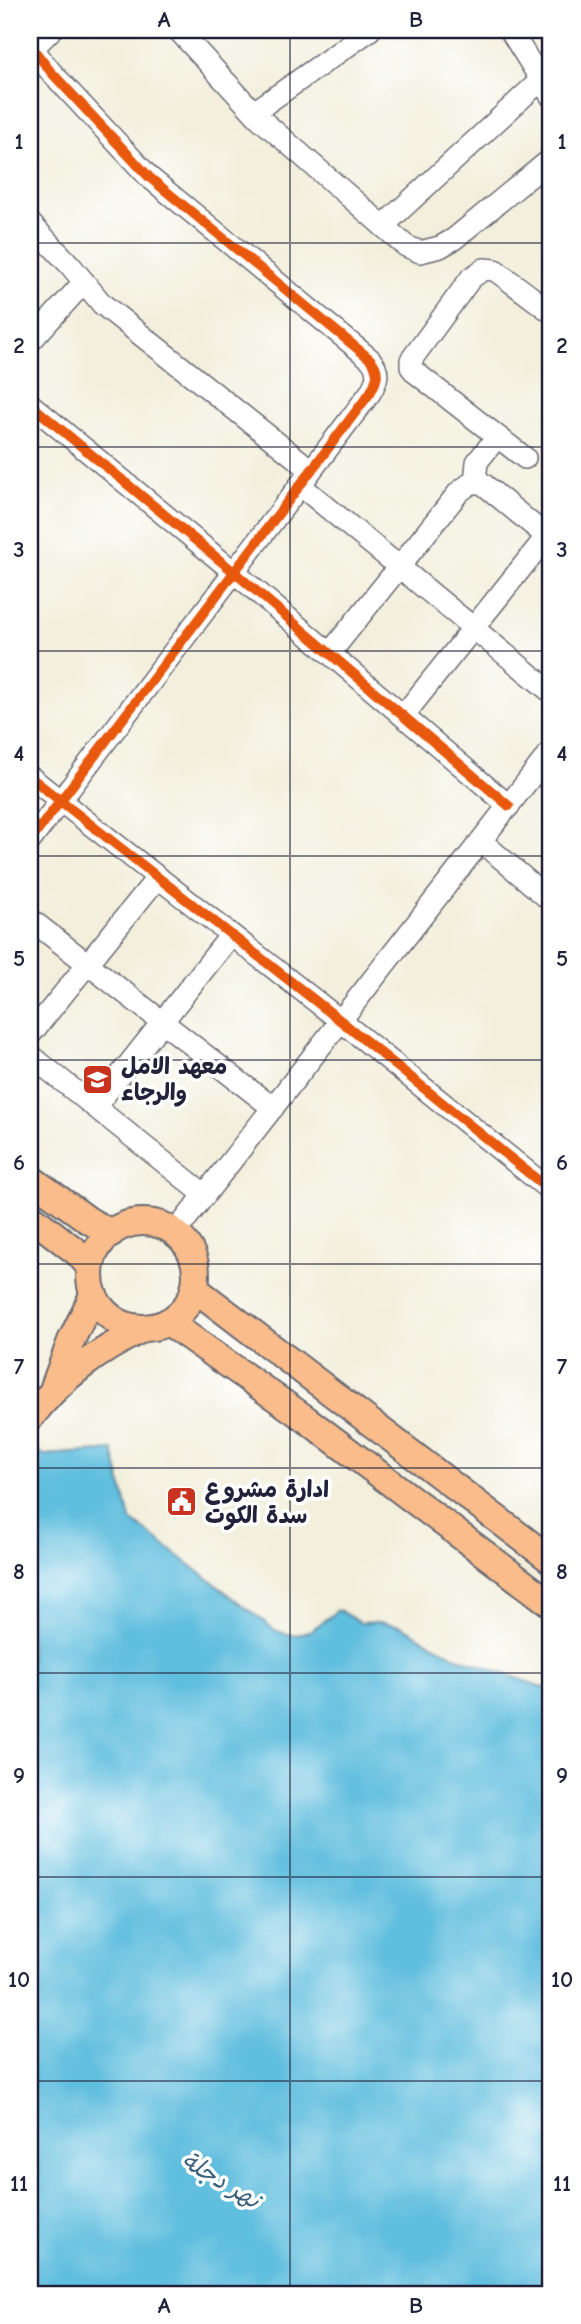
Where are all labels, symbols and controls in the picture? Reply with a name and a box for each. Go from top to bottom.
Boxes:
text: A [158,6,171,33]
text: B [409,6,423,33]
text: 1 [14,128,24,155]
text: 1 [557,128,567,155]
text: 2 [13,332,25,359]
text: 2 [556,332,568,359]
text: 3 [13,536,25,563]
text: 3 [556,536,568,563]
text: 4 [14,740,25,767]
text: 4 [557,740,568,767]
text: 5 [13,945,25,972]
text: 5 [556,945,568,972]
place label: معهد الامل والرجاء [121,1053,227,1107]
school or university icon: معهد الامل والرجاء [81,1062,115,1096]
text: 6 [13,1149,25,1176]
text: 6 [556,1149,568,1176]
text: 7 [14,1353,25,1380]
text: 7 [557,1353,568,1380]
place label: ادارة مشروع سدة الكوت [205,1476,329,1530]
public building icon: ادارة مشروع سدة الكوت [165,1485,199,1519]
text: 8 [13,1558,25,1585]
text: 8 [556,1558,568,1585]
text: 9 [13,1762,25,1789]
text: 9 [556,1762,568,1789]
text: 10 [8,1966,30,1993]
text: 10 [551,1966,573,1993]
water label: نهر دجلة [177,2146,268,2216]
text: 11 [10,2170,28,2197]
text: 11 [553,2170,571,2197]
text: A [158,2292,171,2319]
text: B [409,2292,423,2319]

